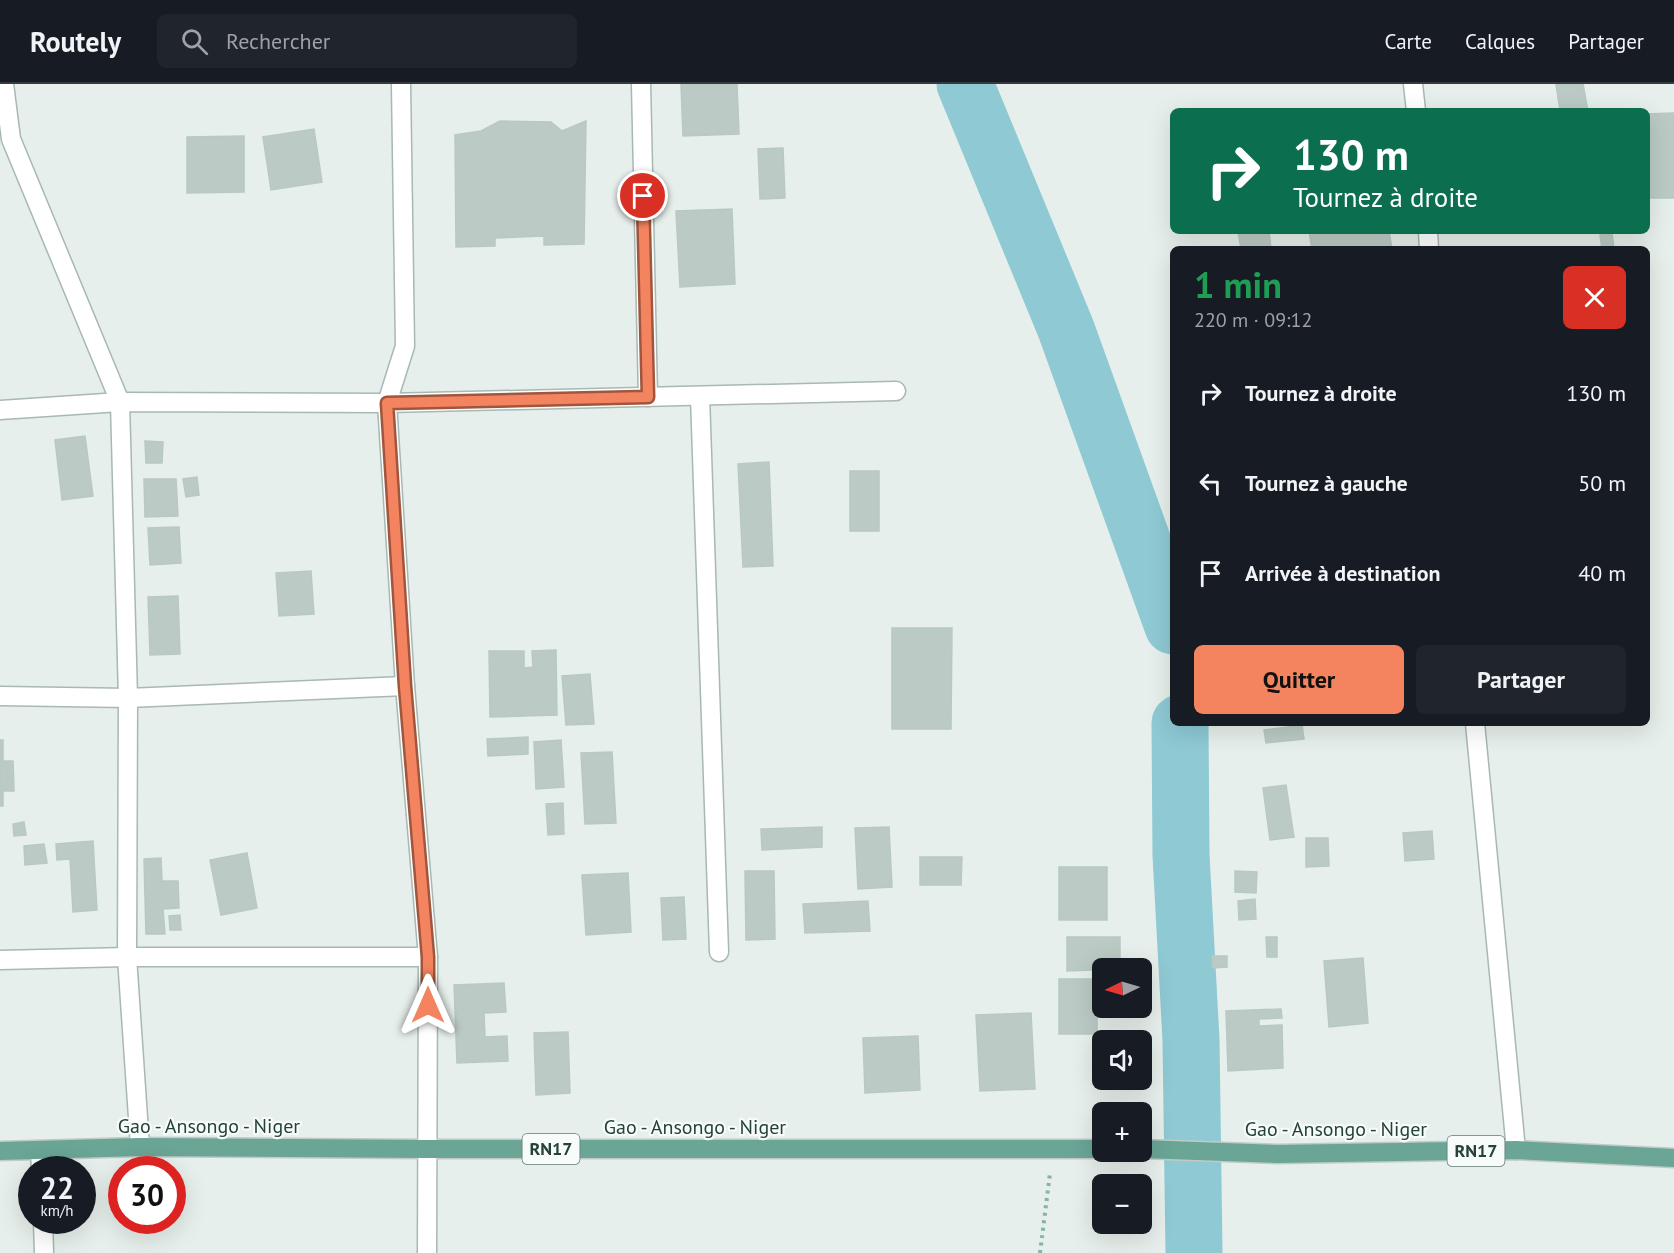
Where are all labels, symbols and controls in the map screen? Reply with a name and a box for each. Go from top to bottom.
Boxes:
search box [157,14,577,68]
text: Routely [30,23,121,60]
icon: search [178,25,211,58]
text: Rechercher [226,27,330,55]
text: Carte [1385,28,1432,55]
text: Calques [1465,28,1535,55]
text: Partager [1568,28,1644,55]
text: 130 m [1293,127,1409,182]
icon: right [1194,132,1272,210]
pin [617,170,668,221]
icon: arrive [626,179,659,212]
text: Tournez à droite [1293,180,1478,214]
text: 1 min [1194,261,1282,308]
button: close [1563,266,1626,329]
text: 220 m · 09:12 [1194,307,1312,333]
icon: right [1194,377,1227,410]
text: Tournez à droite [1245,379,1397,407]
text: 130 m [1566,379,1626,407]
icon: left [1194,467,1227,500]
text: Tournez à gauche [1245,469,1408,497]
text: 50 m [1578,469,1626,497]
icon: arrive [1194,557,1227,590]
text: Arrivée à destination [1245,559,1441,587]
text: 40 m [1578,559,1626,587]
button: Quitter [1194,645,1404,714]
button: Partager [1416,645,1626,714]
north arrow [1092,958,1152,1018]
map controls [1092,958,1152,1234]
position arrow [396,973,460,1037]
button: sound [1092,1030,1152,1090]
button: + [1092,1102,1152,1162]
street label: Gao - Ansongo - Niger [118,1113,300,1139]
street label: Gao - Ansongo - Niger [604,1114,786,1140]
street label: Gao - Ansongo - Niger [1245,1116,1427,1142]
road number: RN17 [522,1134,580,1164]
road number: RN17 [1448,1136,1504,1166]
speed limit sign: 30 [108,1156,186,1234]
text: 22 [40,1168,74,1207]
button: − [1092,1174,1152,1234]
text: km/h [41,1201,73,1220]

